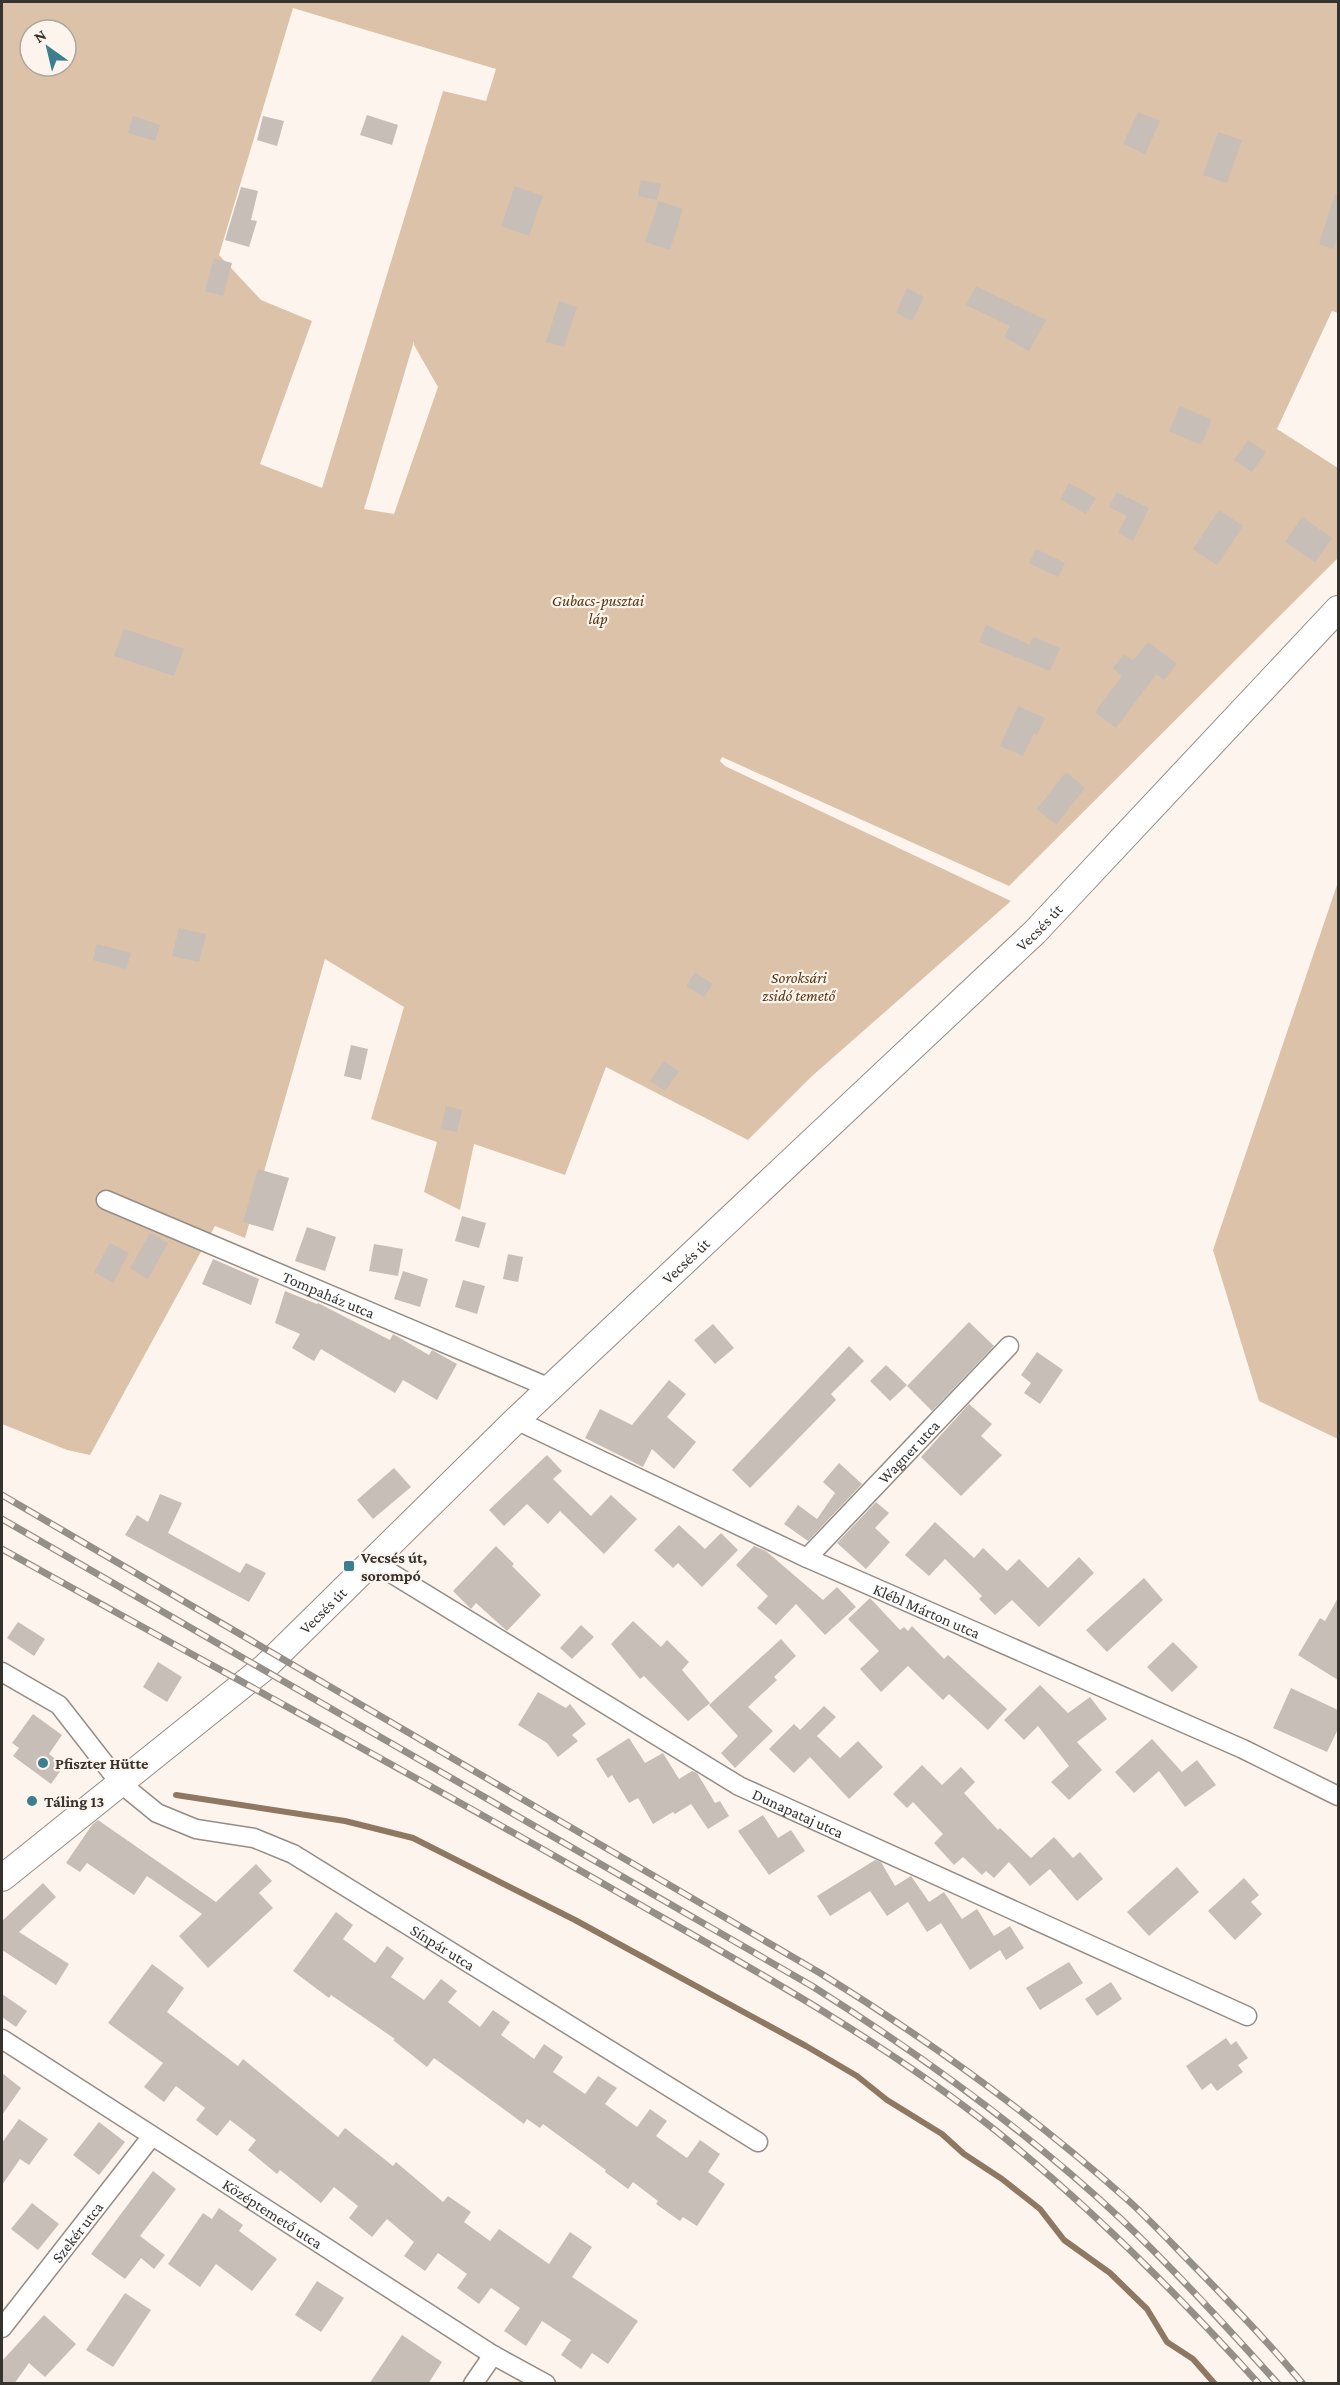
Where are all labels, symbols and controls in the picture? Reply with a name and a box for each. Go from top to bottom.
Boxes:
north arrow [18,18,78,78]
text: N [31,26,49,46]
park label: Gubacs-pusztai láp [552,592,645,628]
street label: Vecsés út [1012,900,1066,954]
park label: Soroksári zsidó temető [762,969,837,1004]
street label: Vecsés út [658,1234,713,1287]
street label: Tompaház utca [280,1267,378,1322]
street label: Wagner utca [874,1416,943,1487]
place label: Vecsés út, sorompó [360,1549,427,1584]
marker: Vecsés út, sorompó [342,1559,356,1573]
street label: Klébl Márton utca [871,1580,983,1642]
street label: Vecsés út [296,1583,350,1637]
place label: Pfiszter Hütte [55,1755,149,1772]
marker: Pfiszter Hütte [36,1756,50,1770]
street label: Dunapataj utca [750,1785,847,1841]
place label: Táling 13 [44,1793,104,1810]
marker: Táling 13 [25,1794,39,1808]
street label: Sínpár utca [408,1921,479,1974]
street label: Középtemető utca [220,2175,326,2252]
street label: Szekér utca [48,2198,106,2266]

